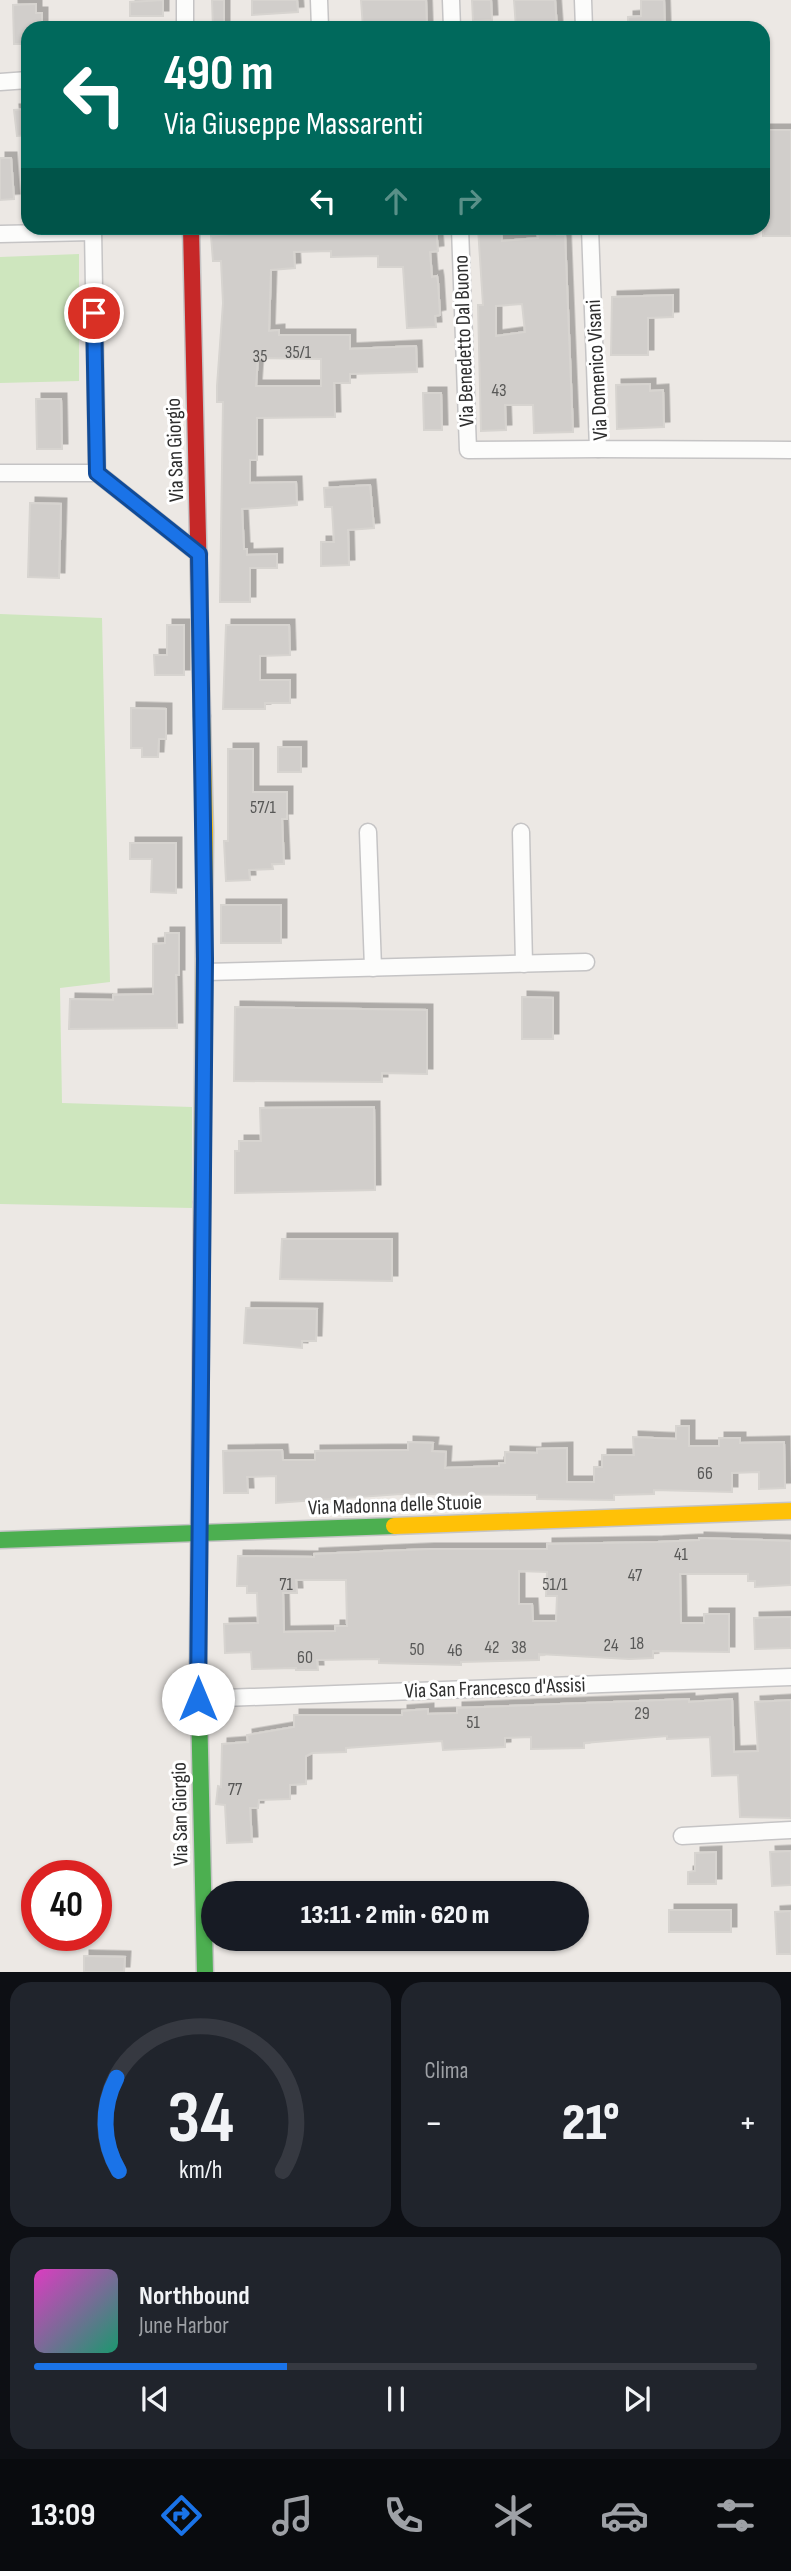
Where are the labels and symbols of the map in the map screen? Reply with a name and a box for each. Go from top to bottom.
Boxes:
street label: Via Benedetto Dal Buono [449,255,479,427]
pin [64,283,124,343]
street label: Via Domenico Visani [581,299,613,441]
house number: 35/1 [285,342,312,363]
house number: 35 [253,346,267,367]
house number: 43 [491,380,507,401]
street label: Via San Giorgio [161,398,189,502]
house number: 57/1 [250,797,277,818]
house number: 66 [697,1463,713,1484]
street label: Via Madonna delle Stuoie [307,1489,483,1521]
house number: 41 [674,1544,689,1565]
house number: 47 [628,1565,643,1586]
house number: 71 [279,1574,293,1595]
house number: 51/1 [542,1574,568,1595]
house number: 18 [630,1633,644,1654]
house number: 24 [604,1635,619,1656]
house number: 42 [484,1637,500,1658]
house number: 38 [511,1637,527,1658]
house number: 50 [409,1639,425,1660]
house number: 46 [447,1640,463,1661]
house number: 60 [297,1647,313,1668]
position arrow [161,1662,235,1736]
street label: Via San Francesco d'Assisi [404,1672,586,1704]
house number: 29 [634,1703,650,1724]
house number: 51 [466,1712,480,1733]
street label: Via San Giorgio [167,1762,193,1866]
house number: 77 [228,1779,243,1800]
speed limit sign: 40 [21,1860,112,1951]

